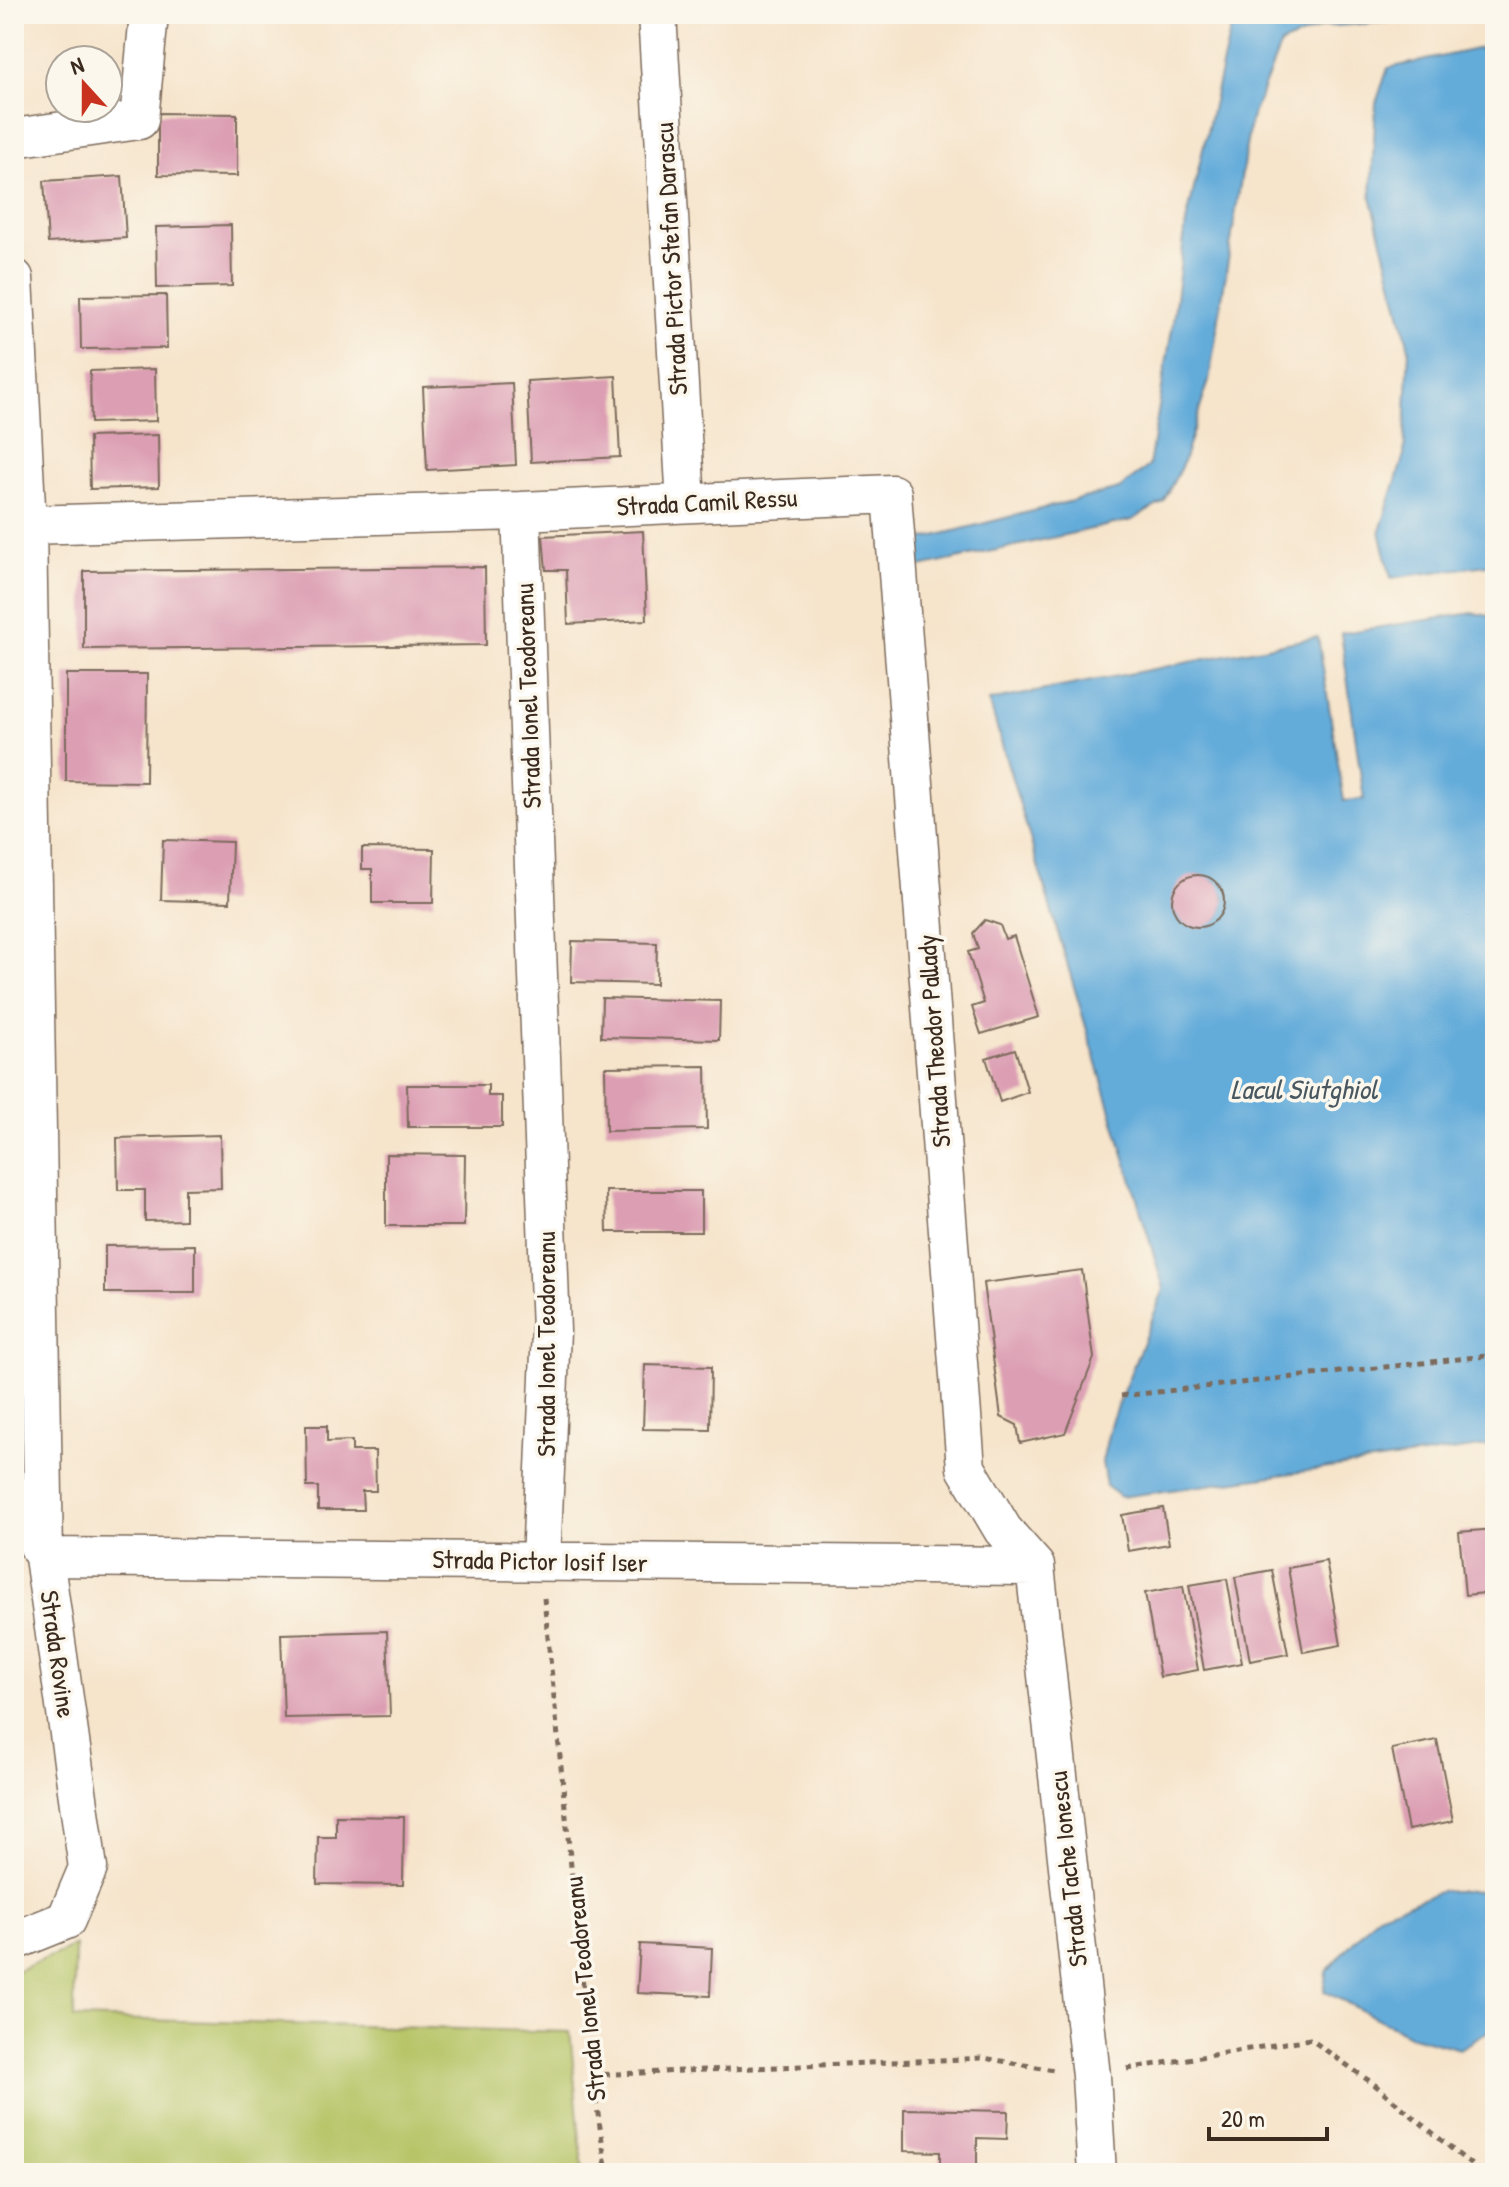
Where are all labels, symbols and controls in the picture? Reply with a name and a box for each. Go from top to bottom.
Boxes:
north arrow [44,44,124,124]
text: N [66,49,88,81]
street label: Strada Pictor Stefan Darascu [646,122,695,396]
street label: Strada Camil Ressu [616,479,798,524]
street label: Strada Ionel Teodoreanu [506,583,549,809]
street label: Strada Theodor Pallady [909,933,958,1149]
water label: Lacul Siutghiol [1231,1070,1379,1108]
street label: Strada Ionel Teodoreanu [528,1231,563,1457]
street label: Strada Pictor Iosif Iser [432,1541,648,1580]
street label: Strada Rovine [32,1588,85,1720]
street label: Strada Tache Ionescu [1040,1770,1095,1968]
street label: Strada Ionel Teodoreanu [555,1875,614,2103]
scale bar [1209,2091,1327,2141]
text: 20 m [1221,2102,1265,2134]

